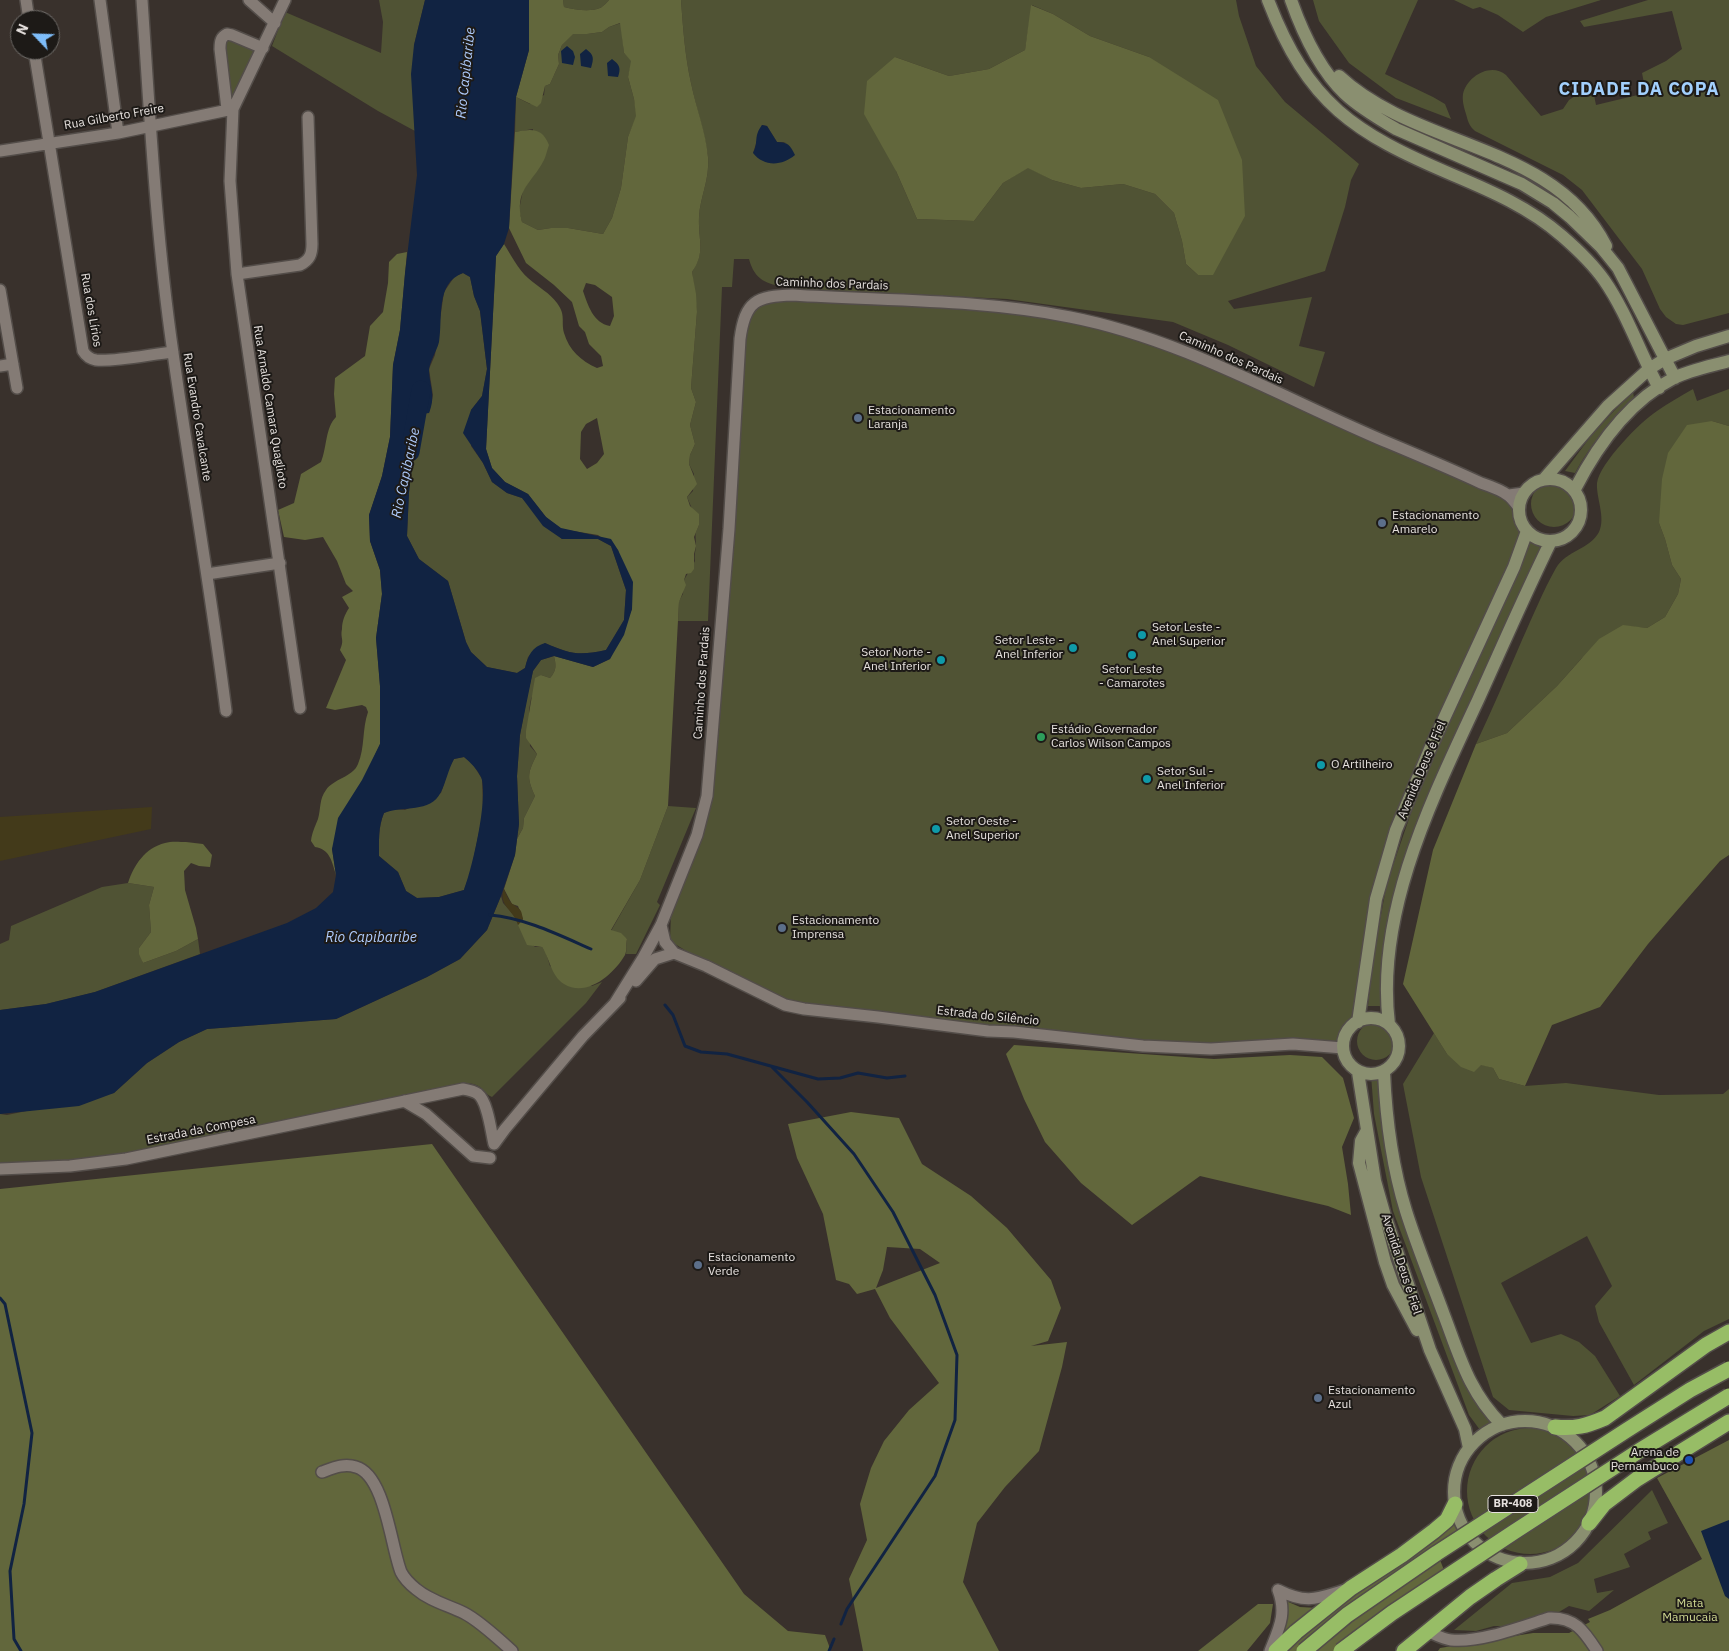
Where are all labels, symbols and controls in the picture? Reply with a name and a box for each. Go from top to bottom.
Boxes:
north arrow [10,10,60,60]
text: N [12,21,32,38]
water label: Rio Capibaribe [453,27,479,119]
district label: CIDADE DA COPA [1557,79,1721,101]
street label: Rua Gilberto Freire [63,101,165,133]
street label: Rua dos Lírios [77,272,105,348]
street label: Caminho dos Pardais [775,275,889,293]
street label: Rua Arnaldo Camara Quaglioto [250,324,290,490]
street label: Caminho dos Pardais [1176,328,1286,388]
street label: Rua Evandro Cavalcante [180,352,214,482]
place label: Estacionamento Laranja [868,404,955,432]
marker: Estacionamento Laranja [852,412,864,424]
water label: Rio Capibaribe [388,426,424,520]
place label: Estacionamento Amarelo [1392,509,1479,537]
marker: Estacionamento Amarelo [1376,517,1388,529]
place label: Setor Leste - Anel Superior [1152,621,1225,649]
street label: Caminho dos Pardais [691,626,713,740]
marker: Setor Leste - Anel Superior [1136,629,1148,641]
place label: Setor Leste - Anel Inferior [995,634,1063,662]
marker: Setor Leste - Anel Inferior [1067,642,1079,654]
place label: Setor Norte - Anel Inferior [861,646,931,674]
marker: Setor Leste - Camarotes [1126,649,1138,661]
marker: Setor Norte - Anel Inferior [935,654,947,666]
place label: Setor Leste - Camarotes [1099,663,1165,691]
street label: Avenida Deus é Fiel [1395,719,1449,821]
place label: Estádio Governador Carlos Wilson Campos [1051,723,1171,751]
marker: Estádio Governador Carlos Wilson Campos [1035,731,1047,743]
place label: O Artilheiro [1331,758,1392,772]
marker: O Artilheiro [1315,759,1327,771]
place label: Setor Sul - Anel Inferior [1157,765,1225,793]
marker: Setor Sul - Anel Inferior [1141,773,1153,785]
place label: Setor Oeste - Anel Superior [946,815,1019,843]
marker: Setor Oeste - Anel Superior [930,823,942,835]
place label: Estacionamento Imprensa [792,914,879,942]
marker: Estacionamento Imprensa [776,922,788,934]
water label: Rio Capibaribe [325,930,417,946]
street label: Estrada do Silêncio [936,1003,1040,1029]
street label: Estrada da Compesa [145,1112,257,1148]
street label: Avenida Deus é Fiel [1378,1212,1424,1316]
place label: Estacionamento Verde [708,1251,795,1279]
marker: Estacionamento Verde [692,1259,704,1271]
place label: Estacionamento Azul [1328,1384,1415,1412]
marker: Estacionamento Azul [1312,1392,1324,1404]
place label: Arena de Pernambuco [1611,1446,1679,1474]
marker: Arena de Pernambuco [1683,1454,1695,1466]
road number: BR-408 [1488,1496,1538,1512]
park label: Mata Mamucaia [1662,1597,1718,1625]

